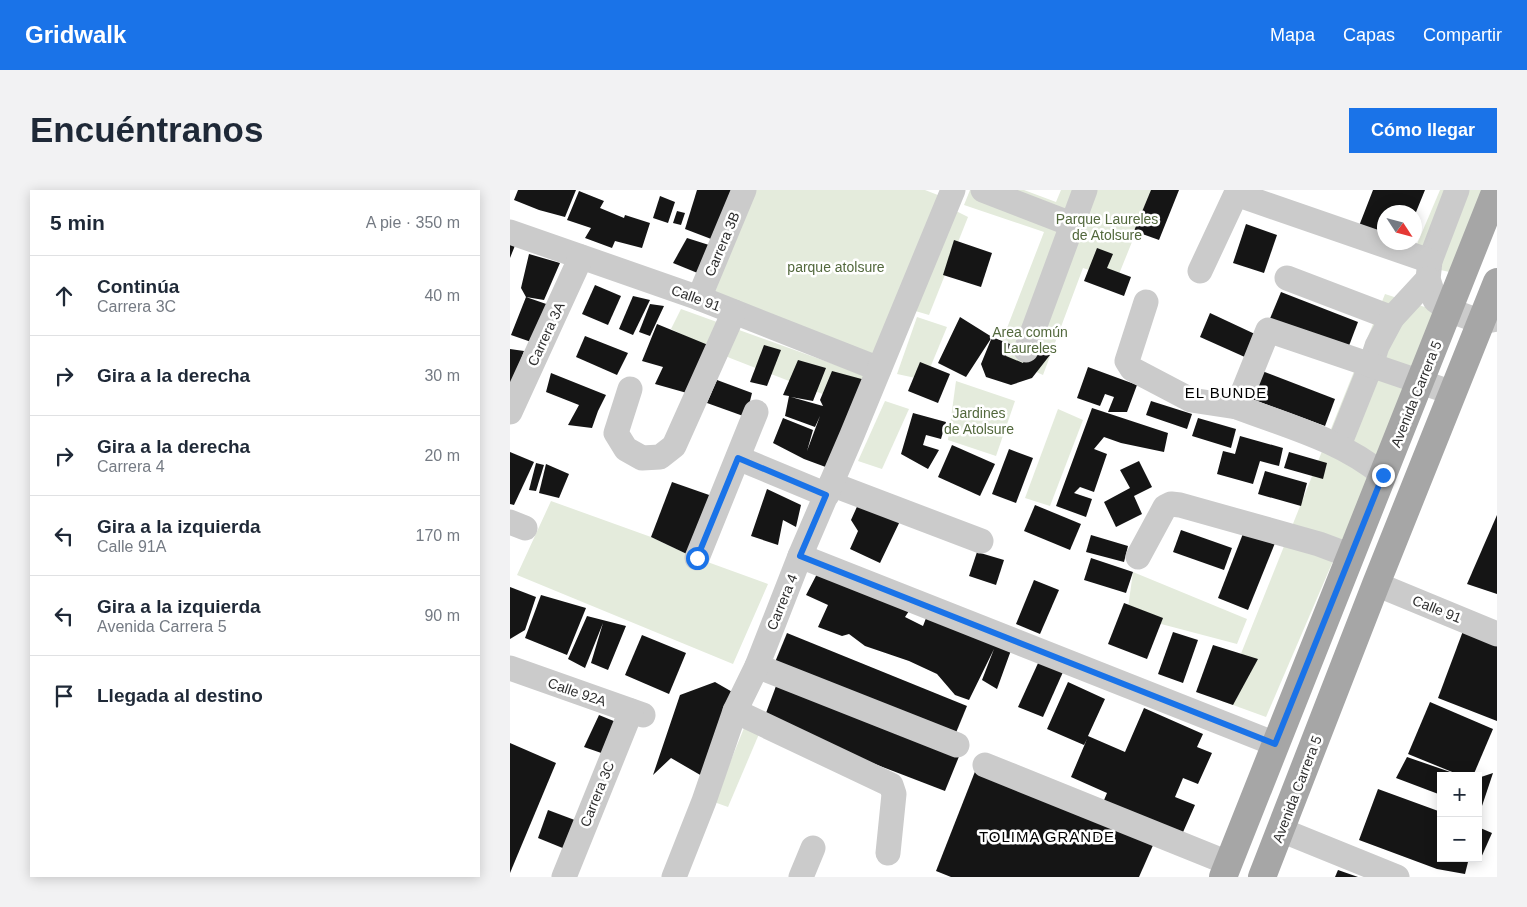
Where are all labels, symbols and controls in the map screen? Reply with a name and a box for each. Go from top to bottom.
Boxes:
text: Gridwalk [25,21,126,48]
text: Mapa [1270,25,1315,45]
text: Capas [1343,25,1395,45]
text: Compartir [1423,25,1502,45]
button: Cómo llegar [1349,108,1497,153]
text: Encuéntranos [30,110,263,149]
north arrow [1377,205,1422,250]
street label: Carrera 3B [701,209,743,279]
text: 5 min [50,211,105,234]
park label: Parque Laureles de Atolsure [1056,211,1158,243]
text: A pie · 350 m [366,214,460,231]
park label: parque atolsure [787,259,885,275]
text: Continúa [97,276,179,297]
icon: ahead [50,282,78,310]
street label: Calle 91 [669,282,723,314]
text: 40 m [424,287,460,304]
text: Carrera 3C [97,298,176,315]
street label: Carrera 3A [524,299,568,368]
park label: Area común Laureles [992,324,1068,356]
street label: Avenida Carrera 5 [1387,338,1445,450]
icon: right [50,362,78,390]
text: Gira a la derecha [97,365,250,386]
text: 30 m [424,367,460,384]
district label: EL BUNDE [1185,384,1267,401]
park label: Jardines de Atolsure [944,405,1014,437]
text: Gira a la derecha [97,436,250,457]
icon: right [50,442,78,470]
text: 20 m [424,447,460,464]
text: Carrera 4 [97,458,165,475]
route end [1372,464,1395,487]
text: Gira a la izquierda [97,516,261,537]
icon: left [50,522,78,550]
text: 170 m [416,527,460,544]
text: Calle 91A [97,538,166,555]
route start [686,547,709,570]
street label: Carrera 4 [764,571,801,632]
street label: Calle 91 [1410,592,1464,626]
text: Gira a la izquierda [97,596,261,617]
icon: left [50,602,78,630]
text: 90 m [424,607,460,624]
text: Avenida Carrera 5 [97,618,227,635]
street label: Calle 92A [546,675,609,710]
icon: arrive [50,682,78,710]
text: Llegada al destino [97,685,263,706]
street label: Avenida Carrera 5 [1269,733,1325,845]
street label: Carrera 3C [577,759,617,829]
map controls [1437,772,1482,862]
button: + [1437,772,1482,817]
button: − [1437,817,1482,862]
district label: TOLIMA GRANDE [979,828,1115,845]

